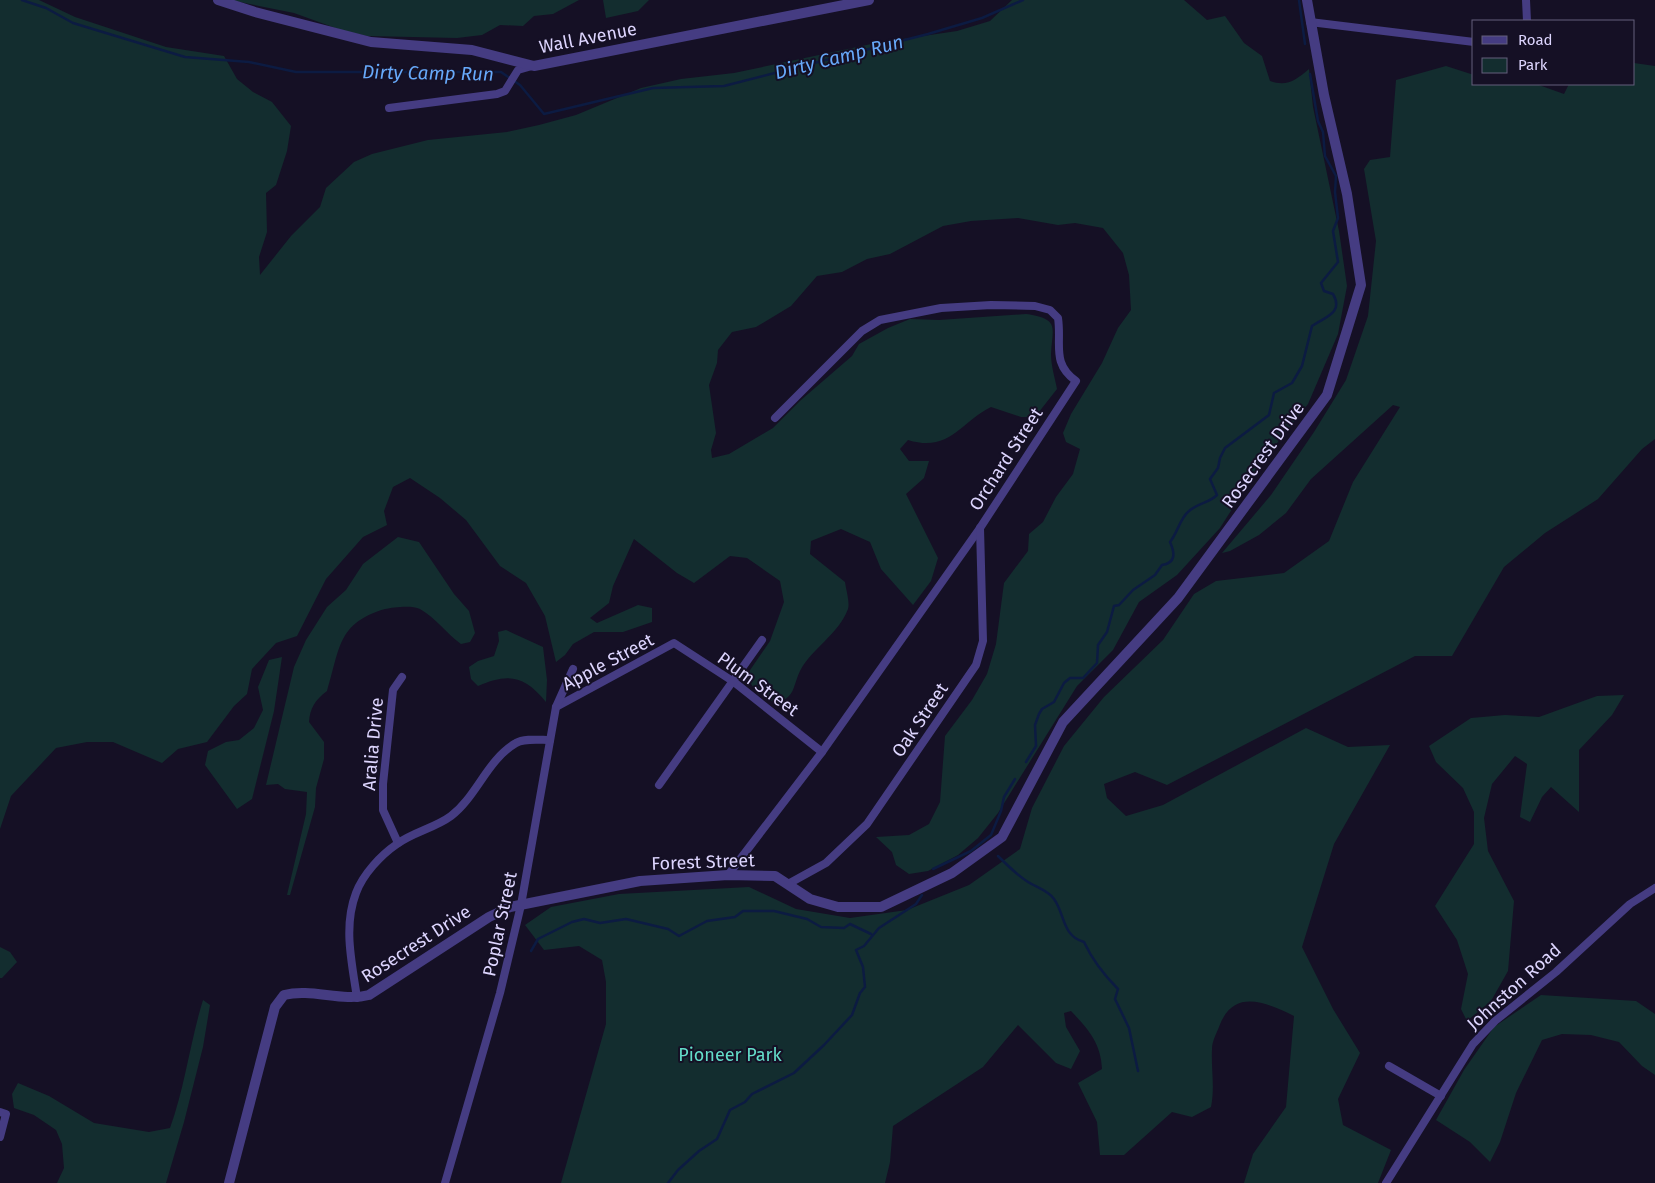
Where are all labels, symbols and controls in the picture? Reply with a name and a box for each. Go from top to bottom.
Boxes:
street label: Wall Avenue [537,18,639,58]
legend [1472,20,1635,85]
water label: Dirty Camp Run [772,30,906,84]
text: Road [1518,31,1553,49]
text: Park [1518,56,1548,74]
water label: Dirty Camp Run [362,60,494,86]
street label: Rosecrest Drive [1217,398,1309,512]
street label: Orchard Street [964,403,1048,515]
street label: Apple Street [559,629,658,695]
street label: Plum Street [713,647,803,721]
street label: Oak Street [887,678,953,761]
street label: Aralia Drive [358,697,388,791]
street label: Forest Street [651,849,756,875]
street label: Poplar Street [478,869,522,978]
street label: Rosecrest Drive [357,900,475,988]
street label: Johnston Road [1462,939,1566,1035]
park label: Pioneer Park [678,1044,782,1066]

